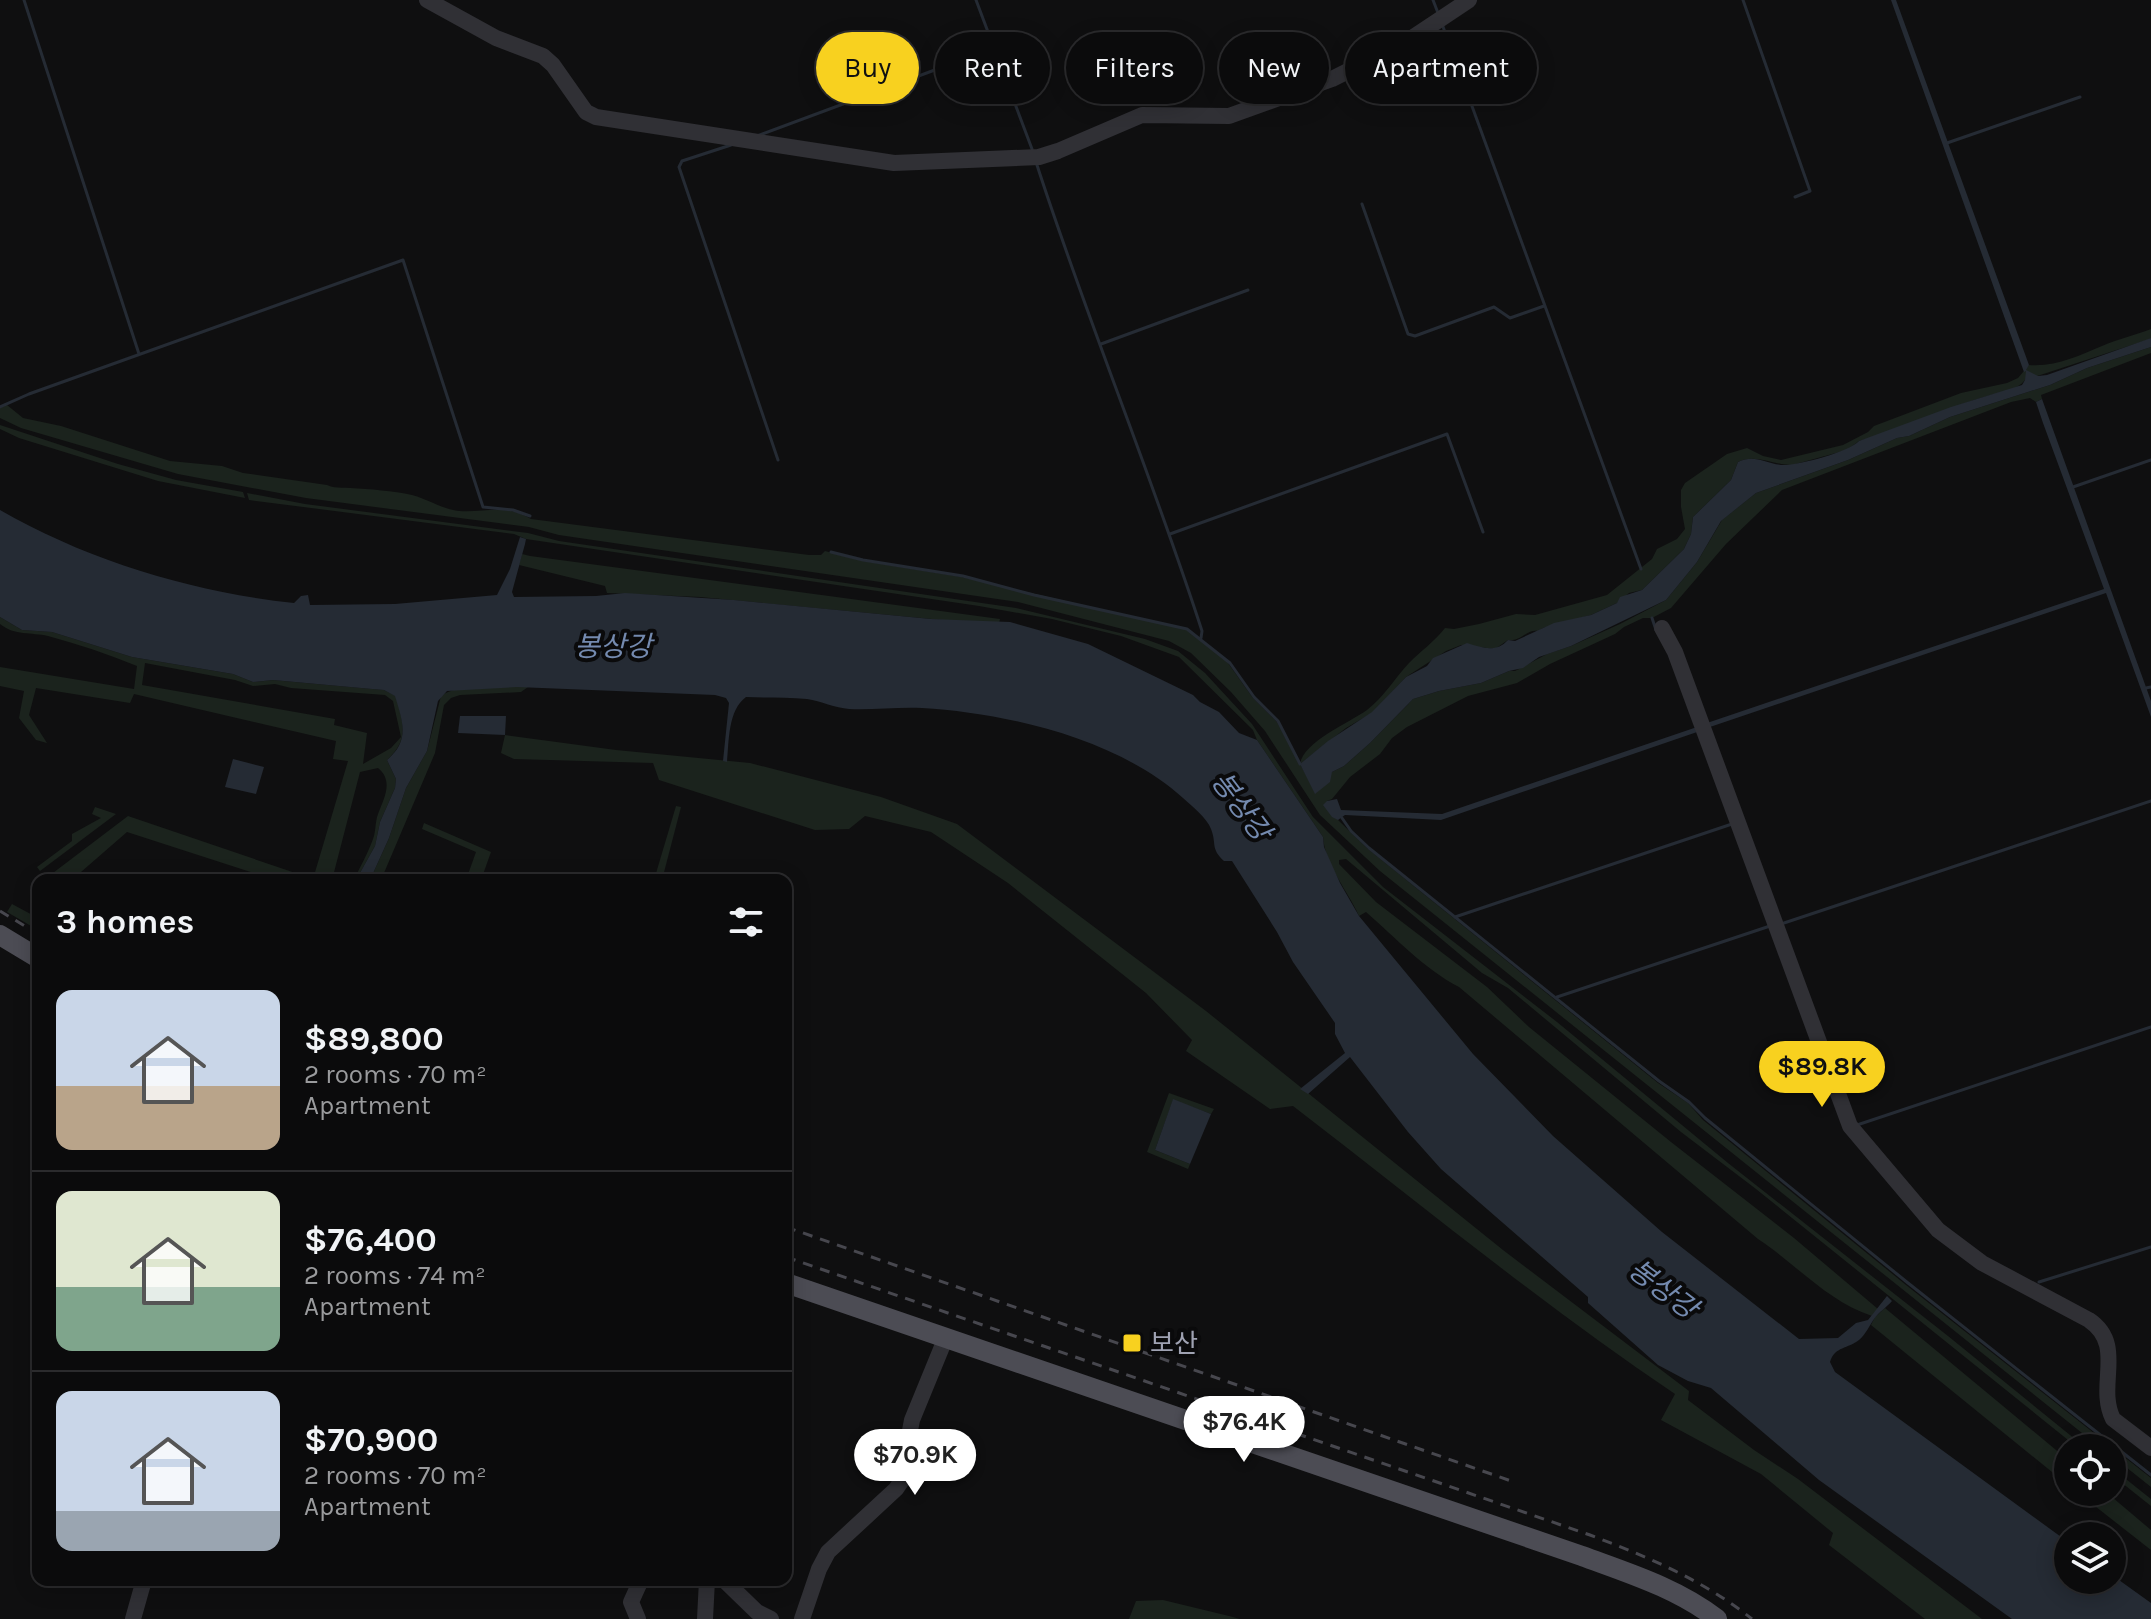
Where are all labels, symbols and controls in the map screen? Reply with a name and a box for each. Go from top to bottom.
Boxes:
chip: Buy [816,32,919,104]
chip: Rent [935,32,1050,104]
chip: Filters [1066,32,1203,104]
chip: New [1219,32,1329,104]
chip: Apartment [1345,32,1537,104]
water label: 봉상강 [574,630,655,663]
water label: 봉상강 [1205,765,1279,849]
icon: filters [724,900,768,944]
text: 3 homes [56,902,194,942]
text: $89,800 [304,1019,444,1059]
icon: home [120,1022,216,1118]
pin: $89.8K [1757,1041,1887,1109]
text: $89.8K [1777,1051,1867,1082]
text: 2 rooms · 70 m² [304,1059,487,1090]
text: Apartment [304,1090,431,1121]
text: $76,400 [304,1220,437,1260]
icon: home [120,1223,216,1319]
water label: 봉상강 [1622,1253,1706,1327]
text: 2 rooms · 74 m² [304,1260,486,1291]
text: Apartment [304,1291,431,1322]
place label: 보산 [1150,1328,1198,1359]
marker: 보산 [1121,1332,1143,1354]
pin: $76.4K [1179,1396,1309,1464]
text: $76.4K [1202,1406,1286,1437]
text: $70,900 [304,1420,438,1460]
icon: home [120,1423,216,1519]
pin: $70.9K [850,1429,980,1497]
map controls [2054,1434,2126,1594]
button: locate [2054,1434,2126,1506]
text: $70.9K [872,1439,958,1470]
text: 2 rooms · 70 m² [304,1460,487,1491]
text: Apartment [304,1491,431,1522]
button: layers [2054,1522,2126,1594]

